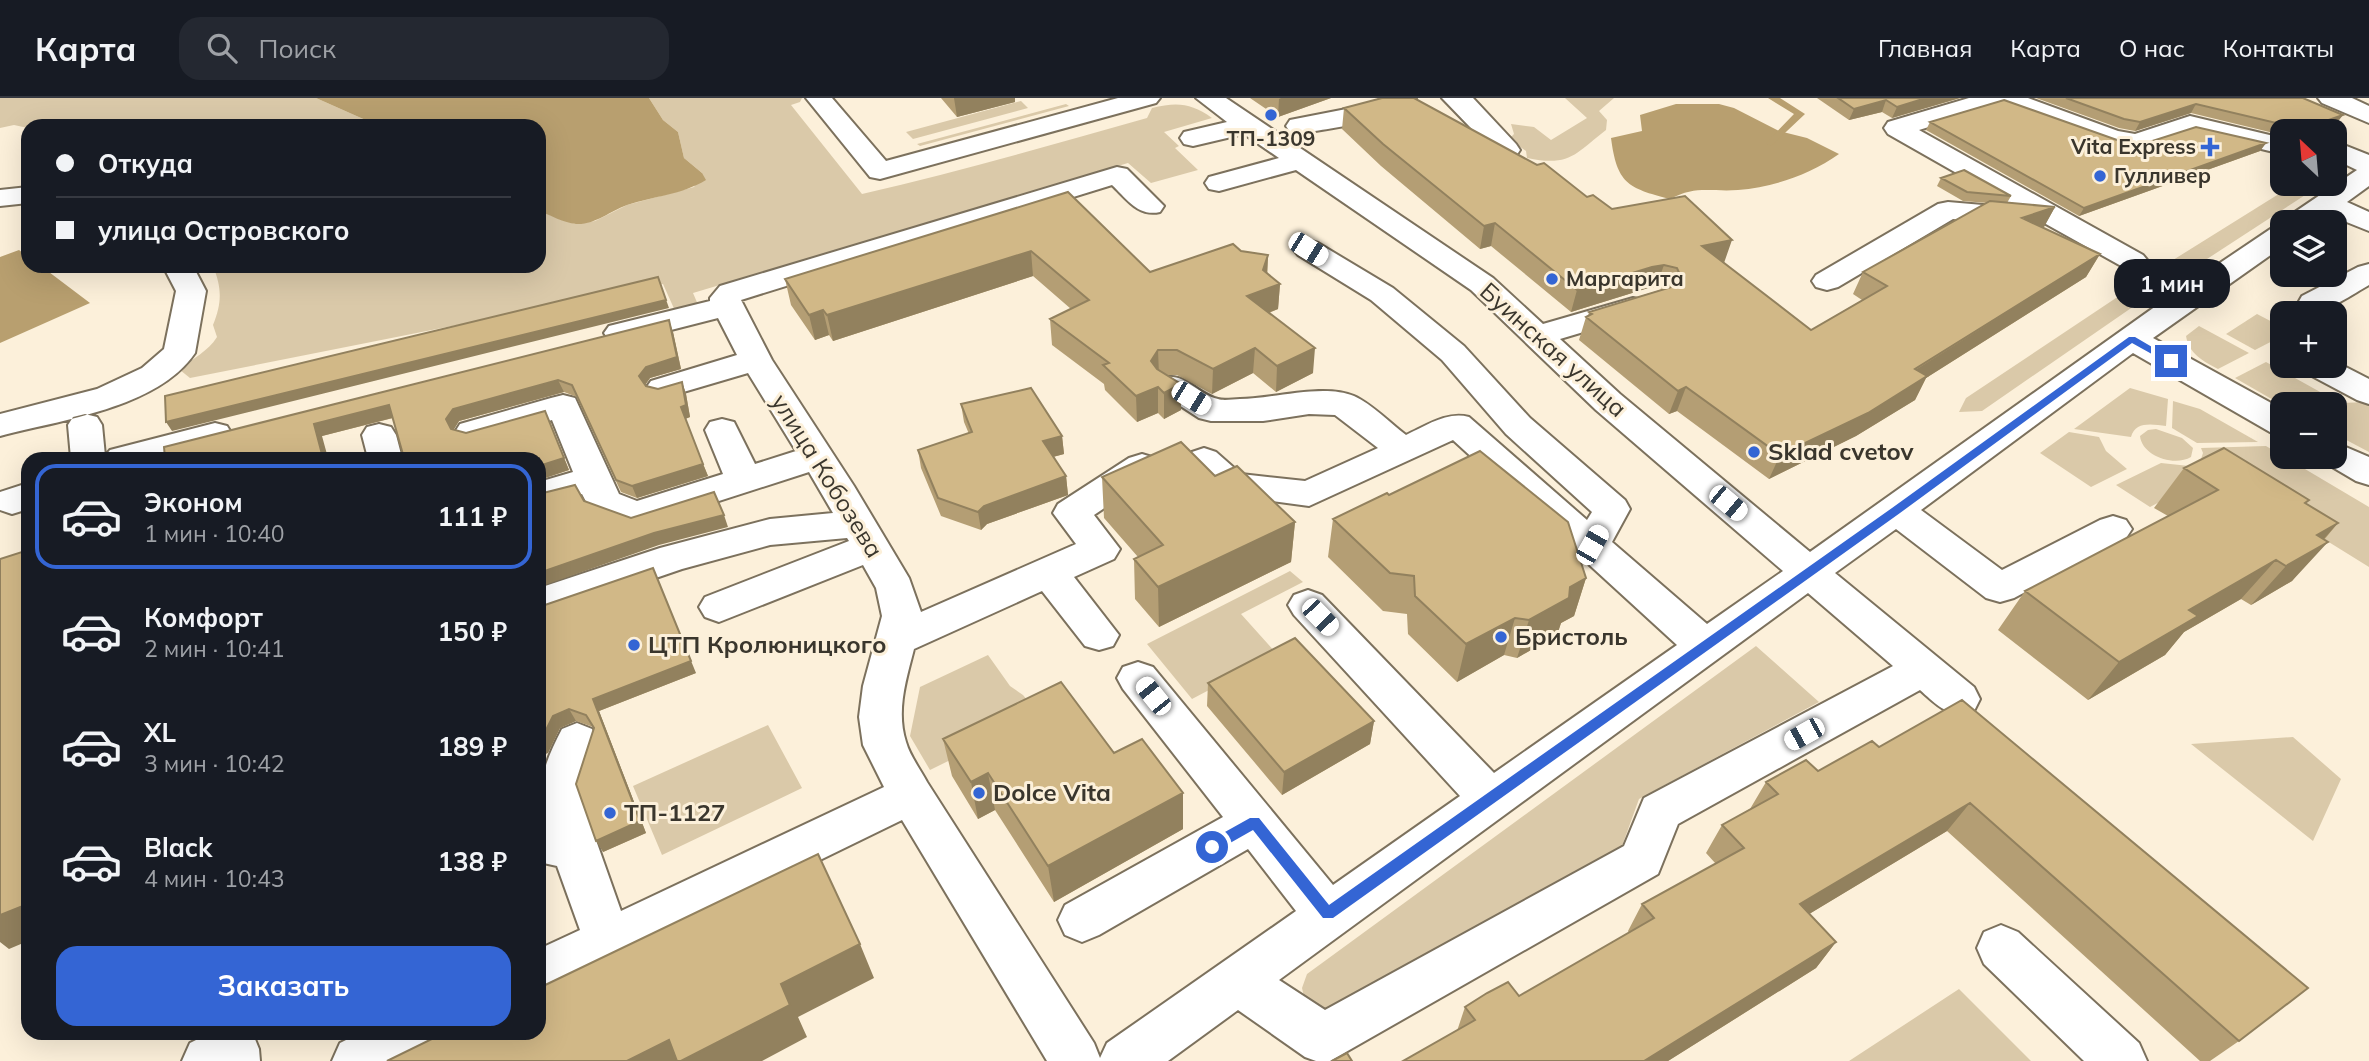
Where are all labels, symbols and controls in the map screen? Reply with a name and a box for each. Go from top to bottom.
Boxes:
search box [179,17,669,80]
text: Карта [35,28,137,69]
icon: search [203,29,241,67]
text: Поиск [259,32,336,65]
text: Главная [1878,33,1972,63]
text: Карта [2010,33,2081,63]
text: О нас [2119,33,2185,63]
text: Контакты [2223,33,2334,63]
marker: ТП-1309 [1263,107,1279,123]
north arrow [2270,119,2347,196]
map controls [2270,119,2347,469]
place label: ТП-1309 [1227,125,1315,151]
place label: Vita Express [2070,133,2196,159]
marker: Vita Express [2202,139,2218,155]
text: Откуда [98,147,193,180]
place label: Гулливер [2114,162,2211,188]
marker: Гулливер [2092,168,2108,184]
button: layers [2270,210,2347,287]
text: улица Островского [98,214,349,247]
car [1285,229,1332,269]
callout: 1 мин [2113,260,2229,308]
place label: Маргарита [1566,265,1684,291]
text: 1 мин [2140,269,2204,298]
marker: Маргарита [1544,271,1560,287]
street label: Буинская улица [1474,276,1633,423]
button: + [2270,301,2347,378]
route end [2155,345,2187,377]
car [1168,378,1215,418]
street label: улица Кобозева [766,388,890,563]
button: − [2270,392,2347,469]
place label: Sklad cvetov [1768,436,1914,466]
marker: Sklad cvetov [1746,444,1762,460]
car [1706,481,1751,525]
icon: car [60,485,123,548]
text: Эконом [144,486,243,519]
text: 111 ₽ [437,500,507,533]
text: 1 мин · 10:40 [144,519,284,548]
car [1573,522,1612,568]
car [1298,595,1343,639]
icon: car [60,600,123,663]
text: Комфорт [144,601,263,634]
text: 150 ₽ [437,615,507,648]
place label: Бристоль [1515,621,1628,651]
place label: ЦТП Кролюницкого [648,629,886,659]
marker: Бристоль [1493,629,1509,645]
text: 2 мин · 10:41 [144,634,284,663]
marker: ЦТП Кролюницкого [626,637,642,653]
car [1132,673,1175,719]
icon: car [60,715,123,778]
car [1781,715,1828,753]
text: XL [144,716,176,749]
text: 189 ₽ [437,730,507,763]
text: 3 мин · 10:42 [144,749,284,778]
place label: Dolce Vita [993,777,1111,807]
marker: Dolce Vita [971,785,987,801]
place label: ТП-1127 [624,797,726,827]
marker: ТП-1127 [602,805,618,821]
icon: car [60,830,123,893]
text: Black [144,831,212,864]
route start [1196,831,1228,863]
text: 138 ₽ [437,845,507,878]
text: 4 мин · 10:43 [144,864,284,893]
button: Заказать [56,946,511,1026]

